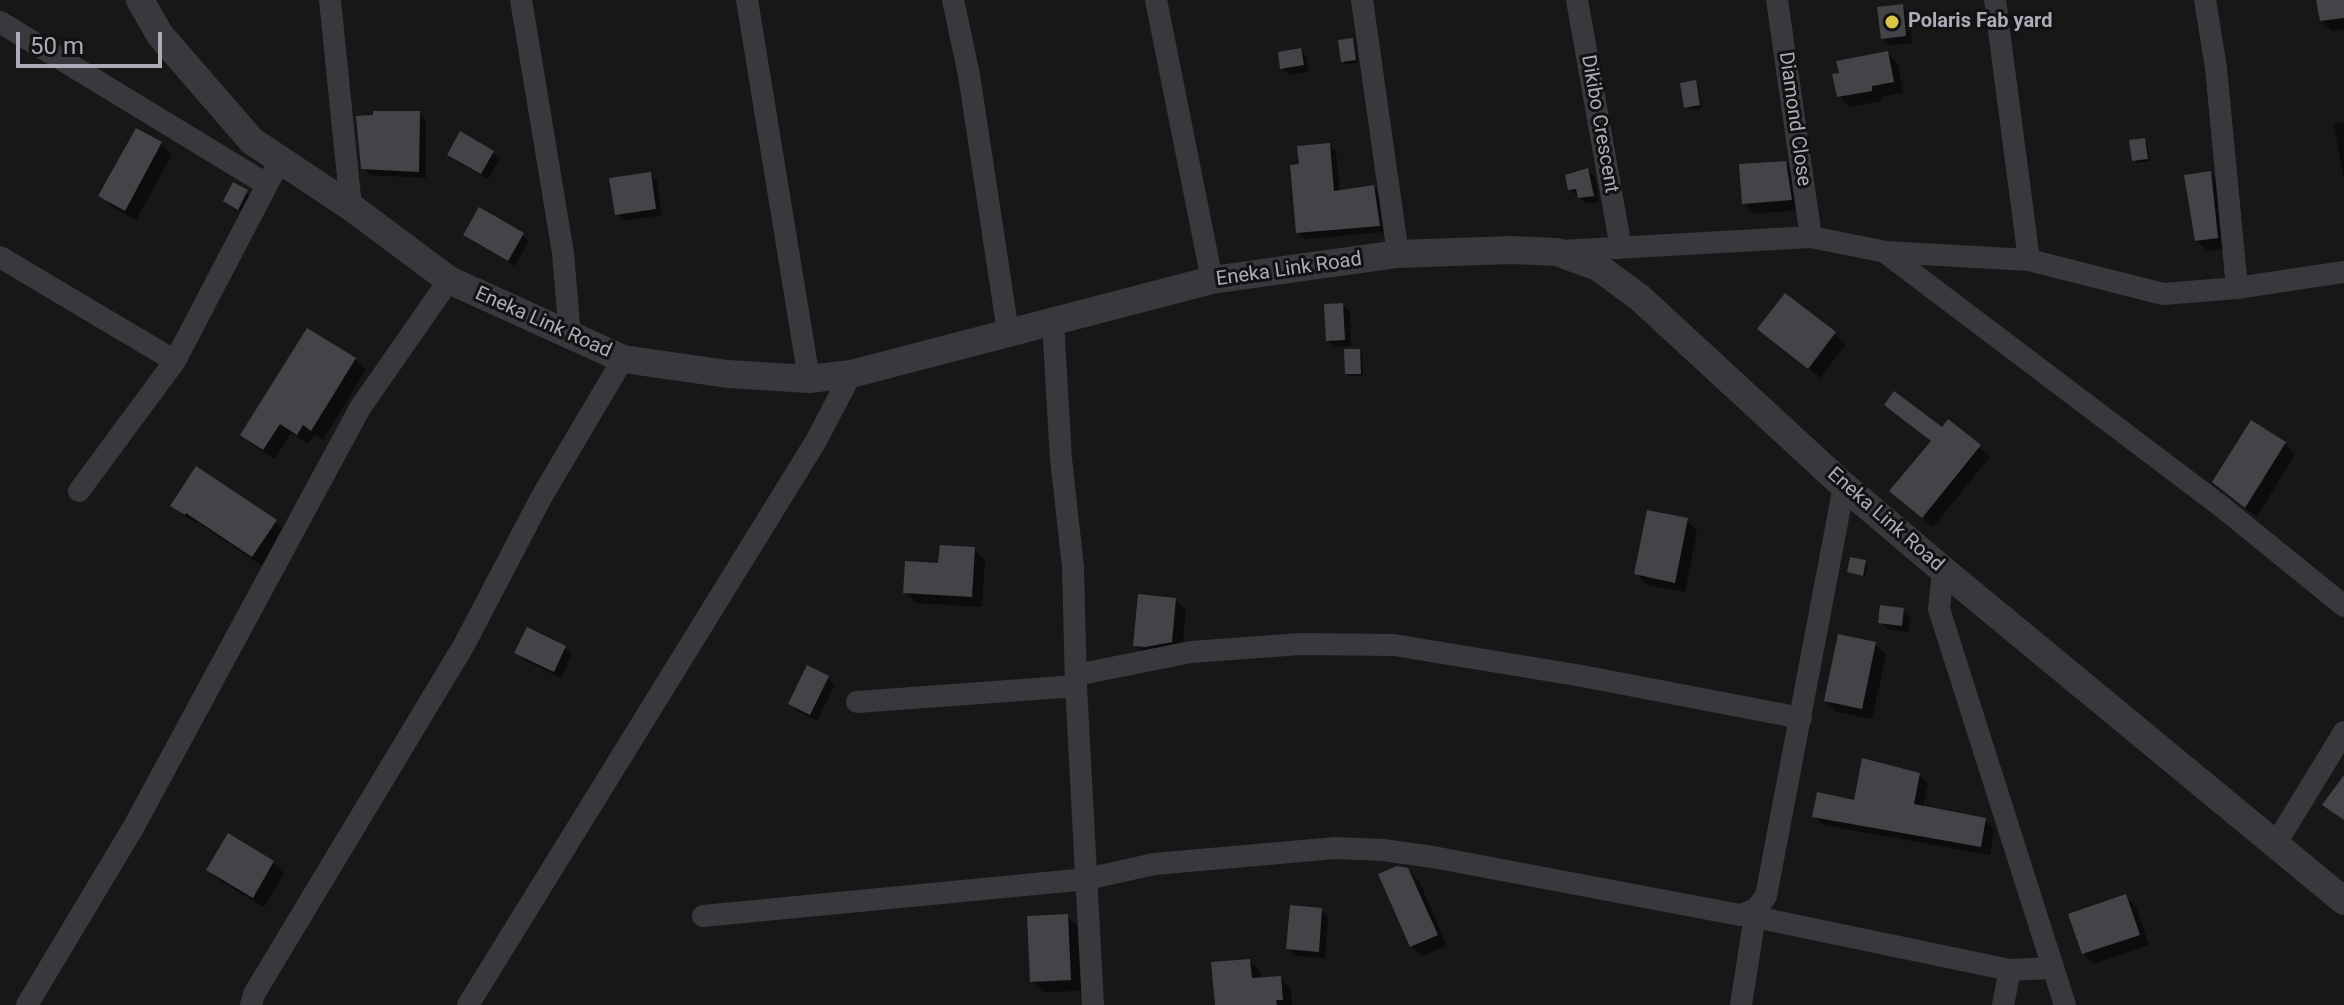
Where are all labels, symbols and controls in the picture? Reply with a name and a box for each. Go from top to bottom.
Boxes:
place label: Polaris Fab yard [1908,10,2053,34]
marker: Polaris Fab yard [1883,13,1901,31]
scale bar [20,16,166,66]
text: 50 m [30,32,84,60]
street label: Diamond Close [1773,50,1815,188]
street label: Dikibo Crescent [1575,53,1623,195]
street label: Eneka Link Road [1215,248,1363,292]
street label: Eneka Link Road [471,282,615,364]
street label: Eneka Link Road [1822,463,1948,577]

